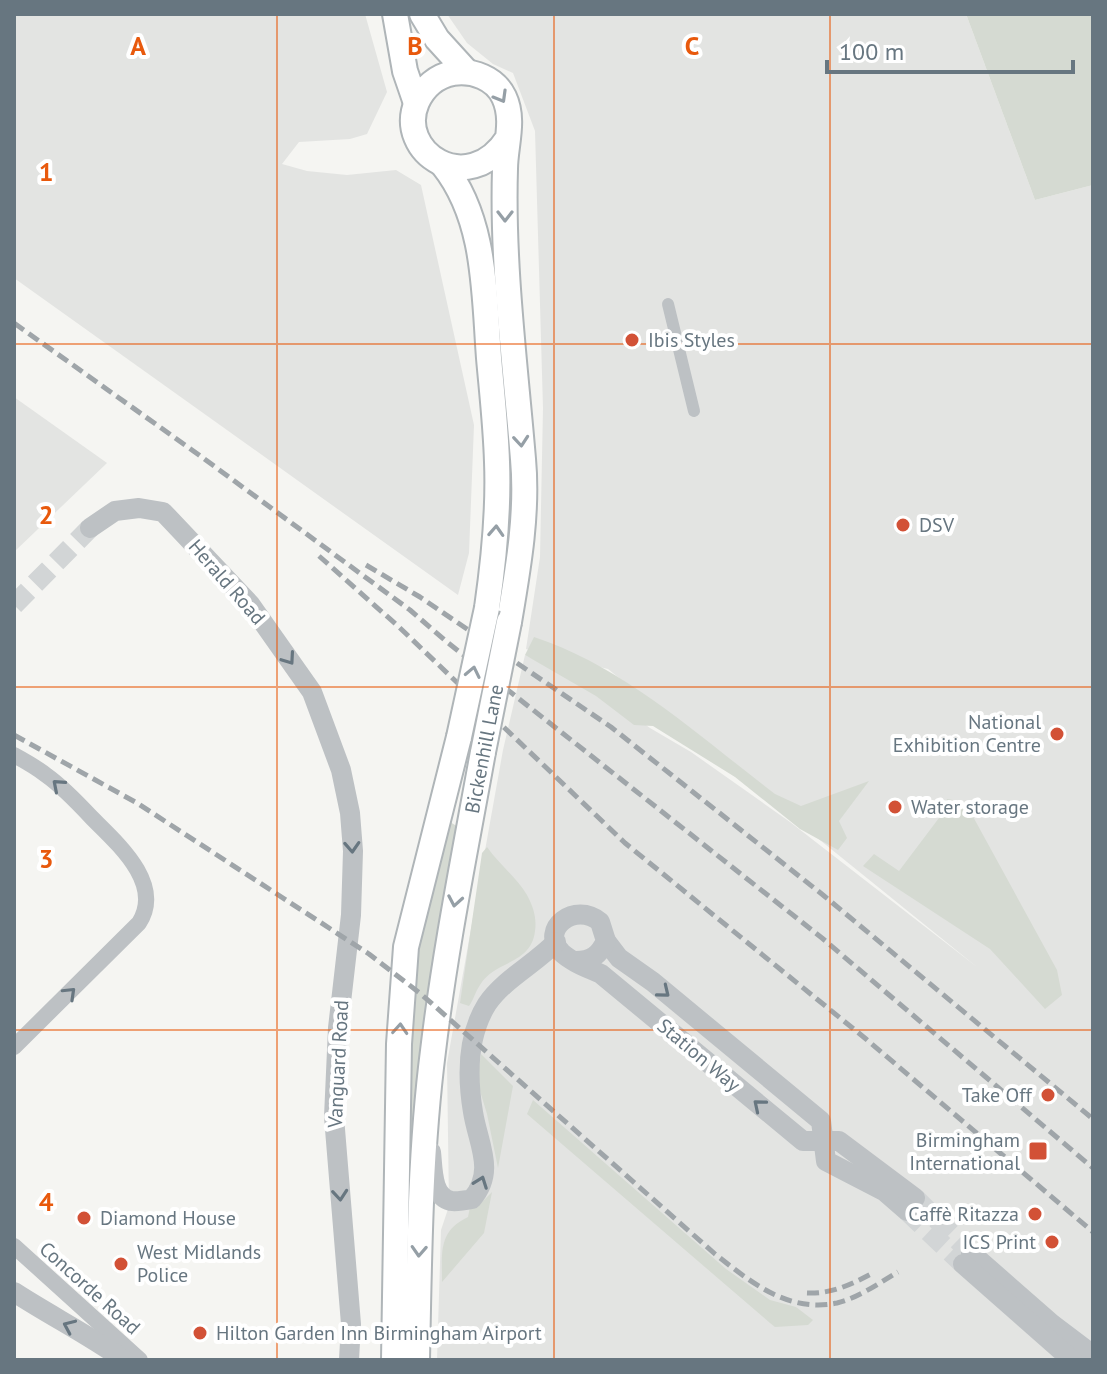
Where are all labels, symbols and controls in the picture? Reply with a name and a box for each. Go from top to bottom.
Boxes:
scale bar [827,24,1073,74]
text: A [130,29,146,62]
text: B [407,29,423,62]
text: C [685,29,699,62]
text: 100 m [839,36,904,67]
one-way arrow [491,88,506,102]
text: 1 [39,155,53,188]
one-way arrow [496,210,514,223]
place label: Ibis Styles [648,327,735,353]
marker: Ibis Styles [623,331,641,349]
one-way arrow [513,435,530,448]
text: 2 [39,498,53,531]
place label: DSV [919,512,955,538]
marker: DSV [894,516,912,534]
one-way arrow [487,524,504,537]
street label: Herald Road [183,534,271,630]
one-way arrow [279,651,294,665]
one-way arrow [464,666,481,680]
street label: Bickenhill Lane [459,682,509,816]
place label: National Exhibition Centre [893,709,1041,758]
marker: National Exhibition Centre [1048,725,1066,743]
one-way arrow [53,780,68,795]
place label: Water storage [911,794,1029,820]
marker: Water storage [886,798,904,816]
one-way arrow [343,841,360,854]
text: 3 [39,842,53,875]
one-way arrow [447,894,464,908]
one-way arrow [655,982,669,997]
one-way arrow [61,987,75,1002]
street label: Vanguard Road [322,999,354,1130]
street label: Station Way [652,1013,747,1098]
one-way arrow [391,1022,408,1035]
place label: Take Off [962,1082,1034,1108]
marker: Take Off [1039,1086,1057,1104]
one-way arrow [753,1100,768,1115]
place label: Birmingham International [909,1127,1020,1176]
marker: Birmingham International [1027,1140,1049,1162]
one-way arrow [472,1175,488,1189]
text: 4 [39,1185,54,1218]
one-way arrow [331,1189,348,1202]
place label: Caffè Ritazza [908,1201,1019,1227]
place label: Diamond House [100,1205,236,1231]
marker: Caffè Ritazza [1026,1205,1044,1223]
marker: Diamond House [75,1209,93,1227]
place label: ICS Print [962,1229,1036,1255]
marker: ICS Print [1043,1233,1061,1251]
street label: Concorde Road [34,1236,146,1340]
place label: West Midlands Police [137,1239,261,1288]
one-way arrow [411,1244,428,1257]
marker: West Midlands Police [112,1255,130,1273]
one-way arrow [63,1320,78,1336]
place label: Hilton Garden Inn Birmingham Airport [216,1320,542,1346]
marker: Hilton Garden Inn Birmingham Airport [191,1324,209,1342]

